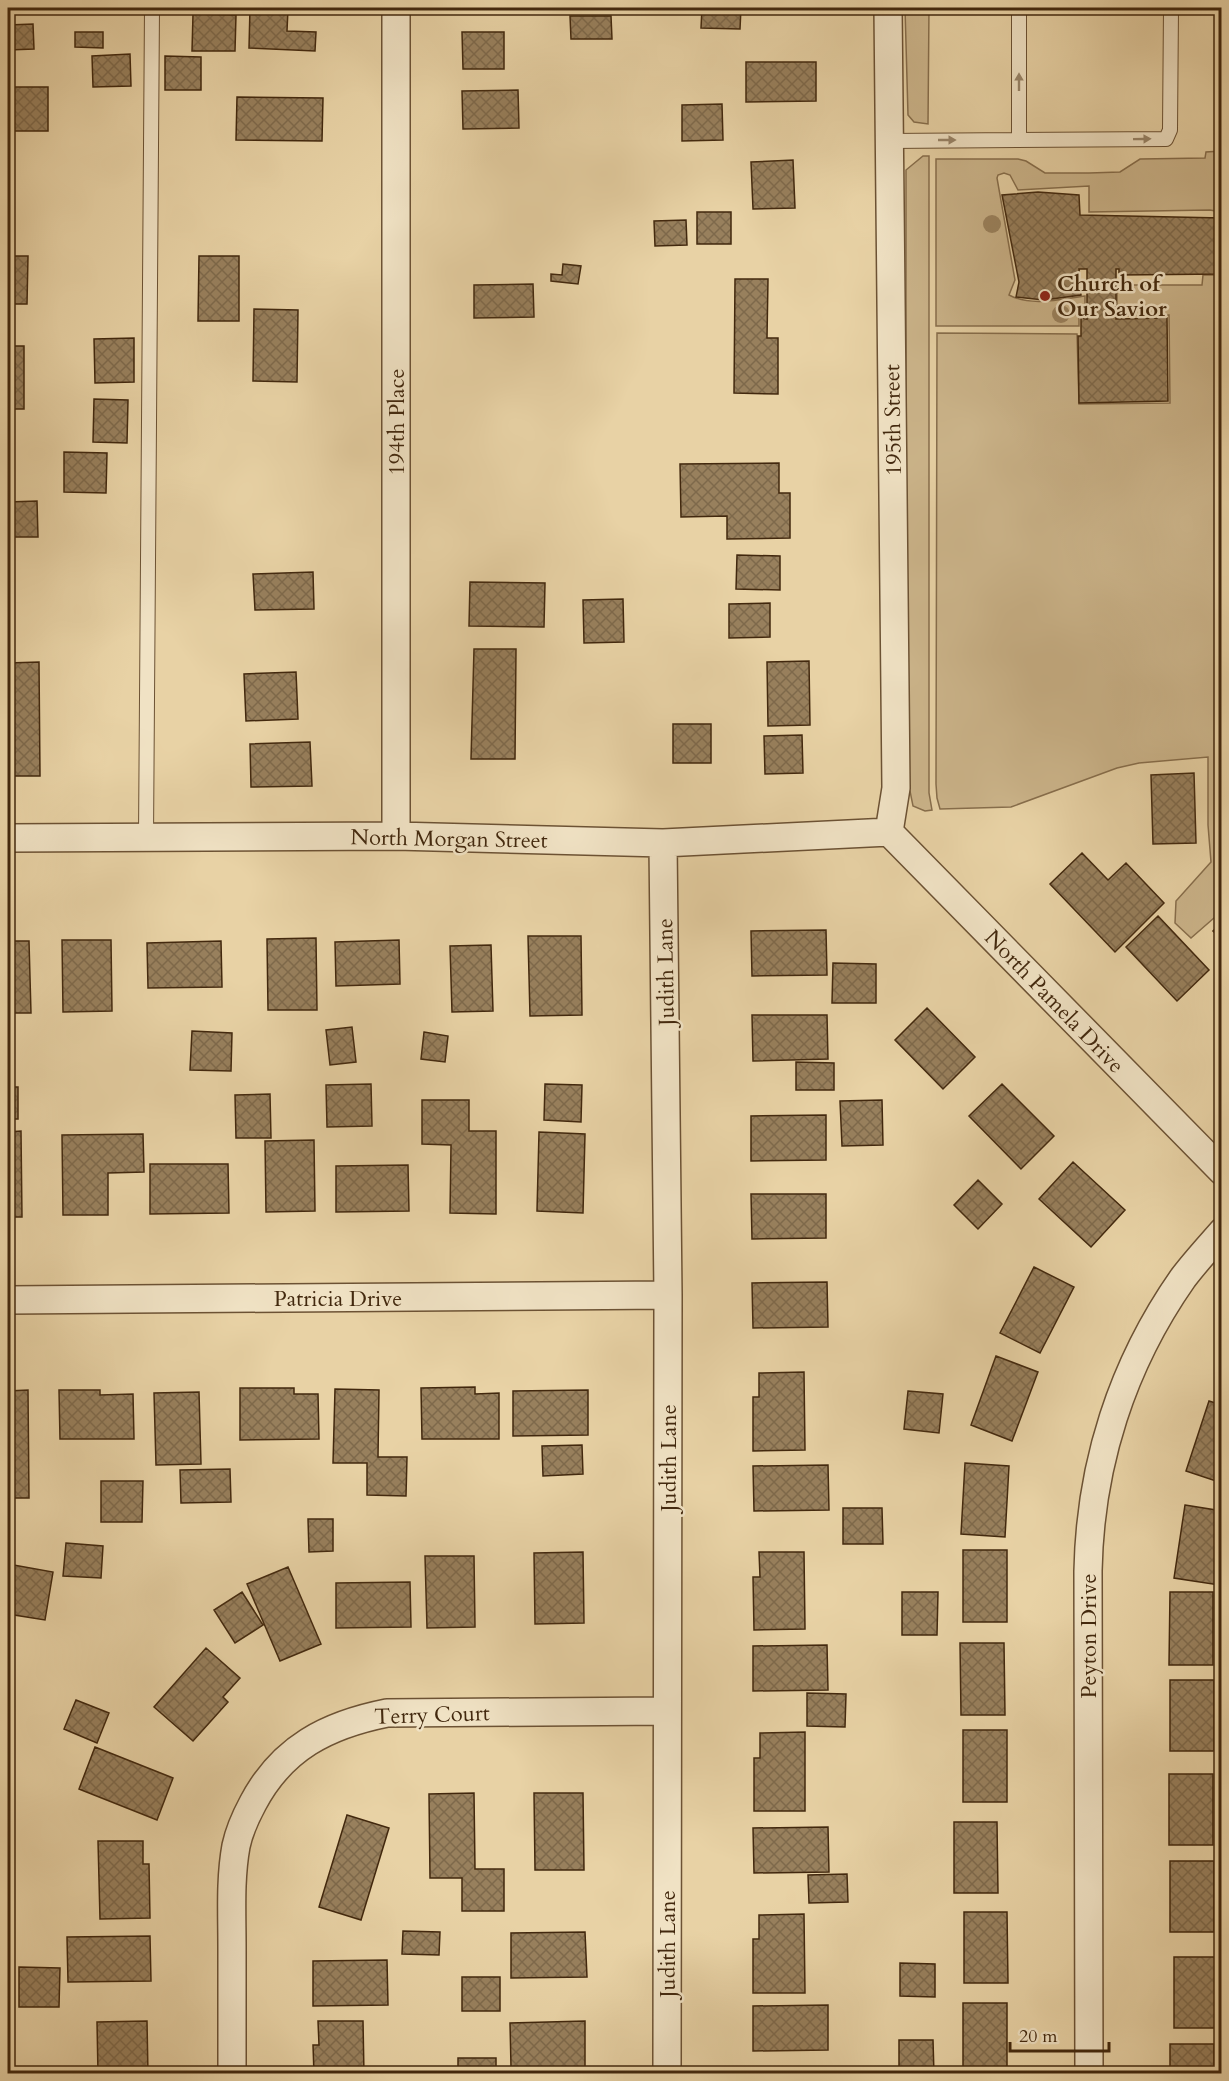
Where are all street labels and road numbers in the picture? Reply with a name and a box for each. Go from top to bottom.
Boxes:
street label: 195th Street [877,364,909,476]
street label: 194th Place [382,369,412,475]
street label: North Morgan Street [350,822,548,856]
street label: Judith Lane [650,918,682,1029]
street label: North Pamela Drive [978,923,1131,1080]
street label: Patricia Drive [274,1284,402,1314]
street label: Judith Lane [654,1404,684,1515]
street label: Peyton Drive [1074,1573,1104,1699]
street label: Terry Court [374,1698,490,1732]
street label: Judith Lane [653,1890,683,2001]

